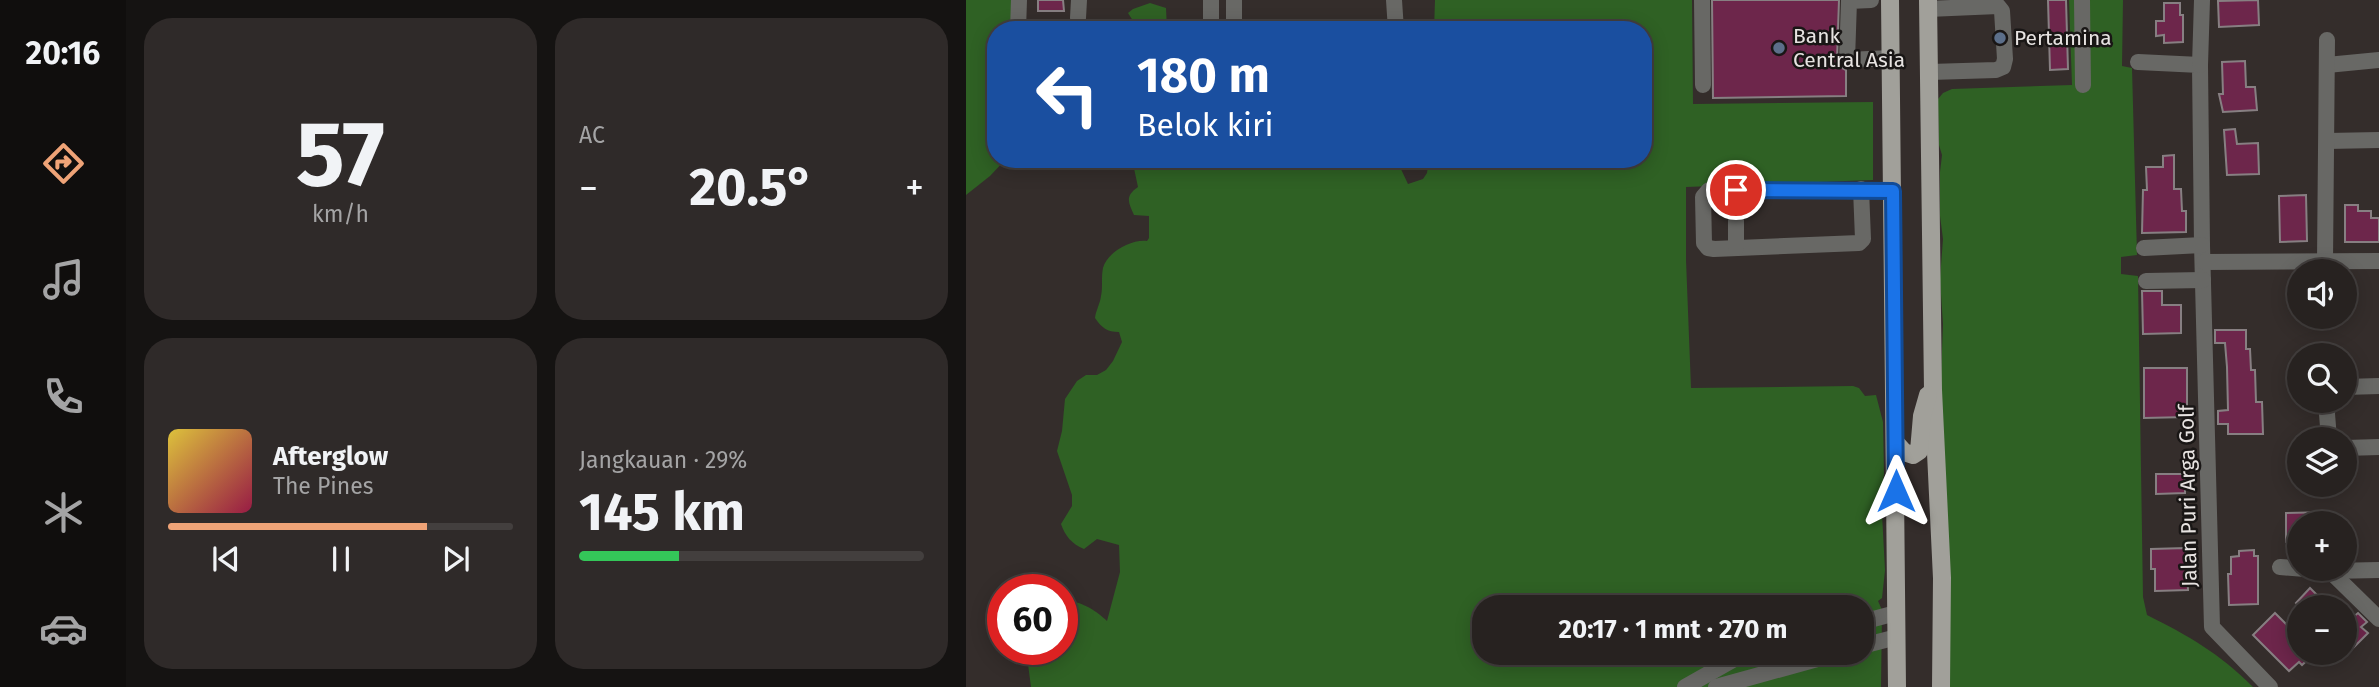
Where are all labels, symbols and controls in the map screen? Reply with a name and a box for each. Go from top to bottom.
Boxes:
place label: Bank Central Asia [1793,23,1905,73]
place label: Pertamina [2014,25,2112,51]
marker: Pertamina [1992,30,2008,46]
text: 20:16 [26,34,100,72]
marker: Bank Central Asia [1771,40,1787,56]
text: 180 m [1137,46,1270,105]
icon: left [1022,49,1113,140]
text: 57 [296,100,385,209]
text: Belok kiri [1137,106,1273,144]
text: AC [579,121,605,149]
icon: directions [39,139,88,188]
text: 20.5° [689,156,814,219]
pin [1706,160,1766,220]
text: − [579,165,598,211]
text: + [905,165,924,211]
icon: arrive [1717,171,1755,209]
text: km/h [312,200,369,228]
icon: music [39,255,88,304]
map controls [2287,259,2357,665]
button: sound [2287,259,2357,329]
button: search [2287,343,2357,413]
icon: phone [39,372,88,421]
street label: Jalan Puri Arga Golf [2173,403,2203,587]
button: layers [2287,427,2357,497]
text: Afterglow [273,441,388,472]
text: Jangkauan · 29% [579,446,747,474]
position arrow [1859,454,1933,528]
text: The Pines [273,472,374,500]
text: 145 km [579,481,745,544]
icon: climate [39,488,88,537]
button: + [2287,511,2357,581]
icon: previous [207,540,245,578]
icon: pause [322,540,360,578]
icon: next [437,540,475,578]
speed limit sign: 60 [987,574,1078,665]
button: − [2287,595,2357,665]
icon: car [39,604,88,653]
text: 20:17 · 1 mnt · 270 m [1558,614,1788,645]

